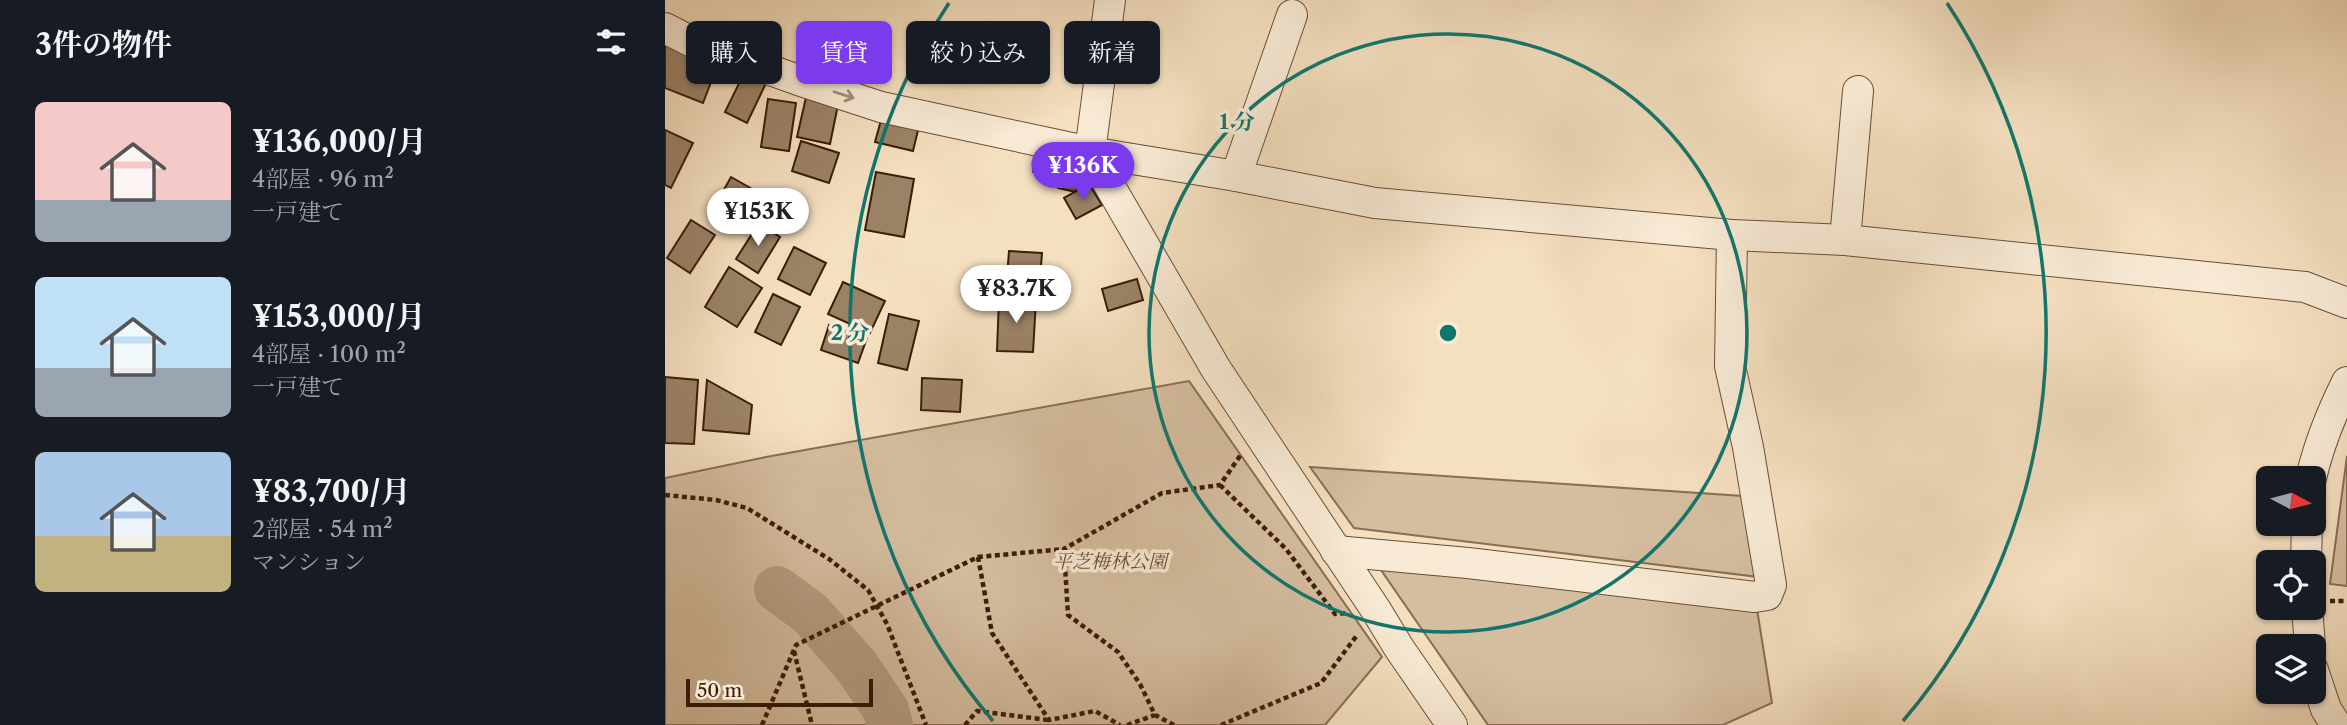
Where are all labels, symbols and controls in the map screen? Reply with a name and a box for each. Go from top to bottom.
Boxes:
chip: 購入 [686,21,782,84]
chip: 賃貸 [796,21,892,84]
chip: 絞り込み [906,21,1050,84]
chip: 新着 [1064,21,1160,84]
icon: filters [592,23,630,61]
text: 3件の物件 [35,26,172,63]
one-way arrow [832,90,854,102]
text: 1 分 [1219,109,1255,134]
text: ¥136,000/月 [252,123,427,160]
icon: home [91,130,175,214]
pin: ¥136K [1034,142,1132,202]
text: ¥136K [1047,151,1119,179]
text: 4部屋 · 96 m² [252,165,394,193]
pin: ¥153K [709,188,807,248]
text: ¥153K [723,197,793,225]
text: 一戸建て [252,198,344,226]
pin: ¥83.7K [959,266,1073,325]
text: ¥83.7K [976,274,1056,302]
text: ¥153,000/月 [252,298,426,335]
icon: home [91,305,175,389]
text: 2 分 [831,320,869,345]
centre of rings [1436,321,1460,345]
text: 4部屋 · 100 m² [252,340,406,368]
text: 一戸建て [252,373,344,401]
north arrow [2256,466,2326,536]
map controls [2256,466,2326,704]
text: ¥83,700/月 [252,473,410,510]
icon: home [91,480,175,564]
text: 2部屋 · 54 m² [252,515,393,543]
text: マンション [252,548,366,576]
park label: 平芝梅林公園 [1053,550,1170,573]
button: locate [2256,550,2326,620]
button: layers [2256,634,2326,704]
scale bar [686,676,873,708]
text: 50 m [697,679,742,702]

